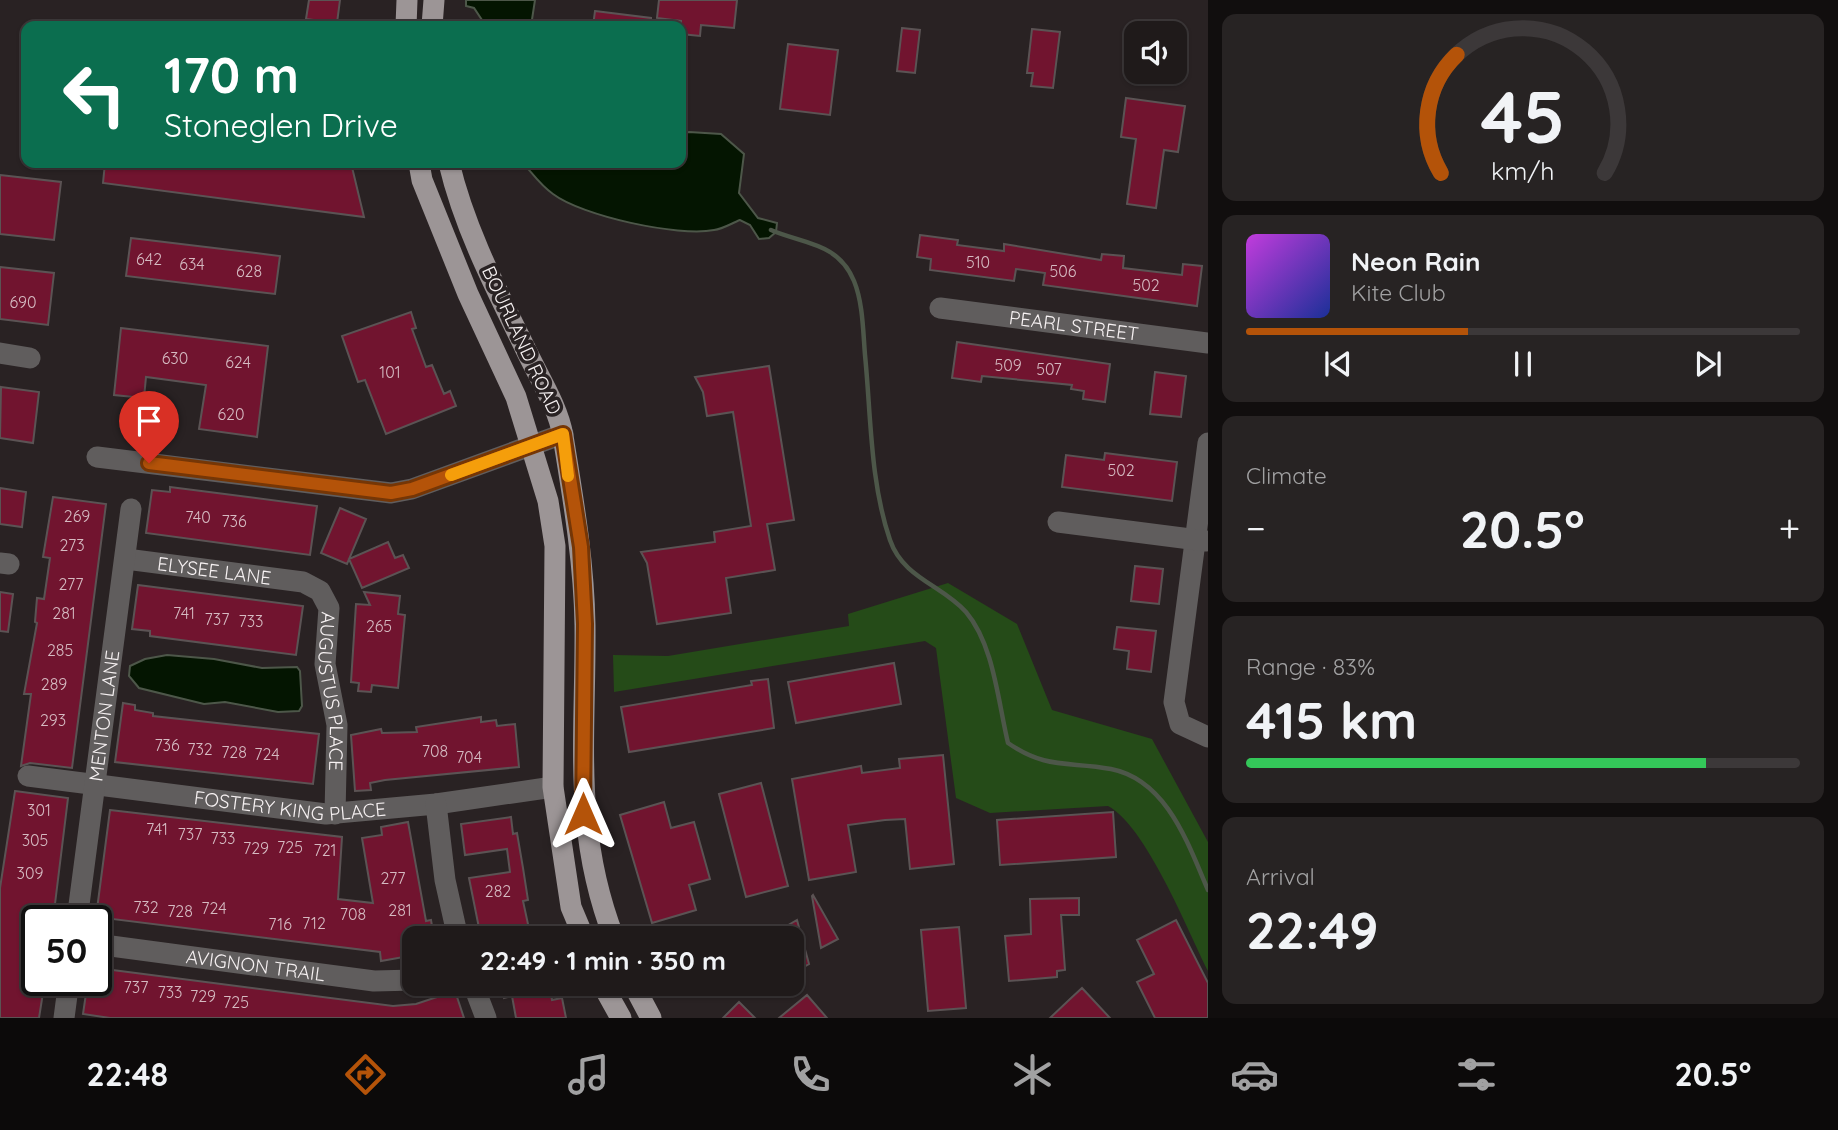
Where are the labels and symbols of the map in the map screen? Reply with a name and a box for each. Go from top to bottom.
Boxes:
house number: 642 [136,249,162,269]
house number: 510 [966,252,990,272]
house number: 634 [179,254,205,274]
house number: 628 [236,261,262,281]
house number: 506 [1050,261,1077,281]
street label: BOURLAND ROAD [477,262,567,418]
house number: 502 [1132,275,1160,295]
house number: 690 [9,292,37,312]
street label: PEARL STREET [1008,305,1140,346]
house number: 630 [162,348,188,368]
house number: 624 [225,352,251,372]
house number: 509 [994,355,1022,375]
house number: 507 [1036,359,1062,379]
house number: 101 [379,362,401,382]
pin [119,391,179,463]
house number: 620 [218,404,245,424]
house number: 502 [1107,460,1135,480]
house number: 269 [64,506,90,526]
house number: 740 [185,507,211,527]
house number: 736 [221,511,247,531]
house number: 273 [59,535,85,555]
street label: ELYSEE LANE [156,551,273,590]
house number: 277 [59,574,83,594]
house number: 281 [52,603,76,623]
house number: 741 [173,603,195,623]
house number: 737 [205,609,229,629]
house number: 733 [239,611,263,631]
street label: AUGUSTUS PLACE [313,611,349,771]
house number: 265 [366,616,392,636]
house number: 285 [47,640,73,660]
street label: MENTON LANE [83,649,124,783]
house number: 289 [41,674,67,694]
house number: 293 [40,710,66,730]
house number: 736 [154,735,180,755]
house number: 732 [187,739,213,759]
house number: 708 [422,741,448,761]
house number: 728 [221,742,247,762]
house number: 724 [254,744,280,764]
house number: 704 [456,747,482,767]
position arrow [546,777,620,851]
street label: FOSTERY KING PLACE [193,785,387,826]
house number: 301 [27,800,51,820]
house number: 741 [146,819,168,839]
house number: 737 [178,824,202,844]
house number: 733 [211,828,235,848]
house number: 305 [22,830,48,850]
house number: 725 [277,837,303,857]
house number: 729 [243,838,269,858]
house number: 721 [314,840,337,860]
house number: 309 [17,863,43,883]
house number: 277 [381,868,405,888]
house number: 282 [485,881,511,901]
house number: 732 [133,897,159,917]
house number: 724 [201,898,227,918]
house number: 281 [388,900,412,920]
house number: 728 [167,901,193,921]
house number: 708 [340,904,366,924]
speed limit sign: 50 [21,905,112,996]
house number: 712 [302,913,326,933]
house number: 716 [268,914,292,934]
street label: AVIGNON TRAIL [185,944,327,986]
house number: 737 [124,977,148,997]
house number: 733 [158,982,182,1002]
house number: 729 [190,986,216,1006]
house number: 725 [223,992,249,1012]

